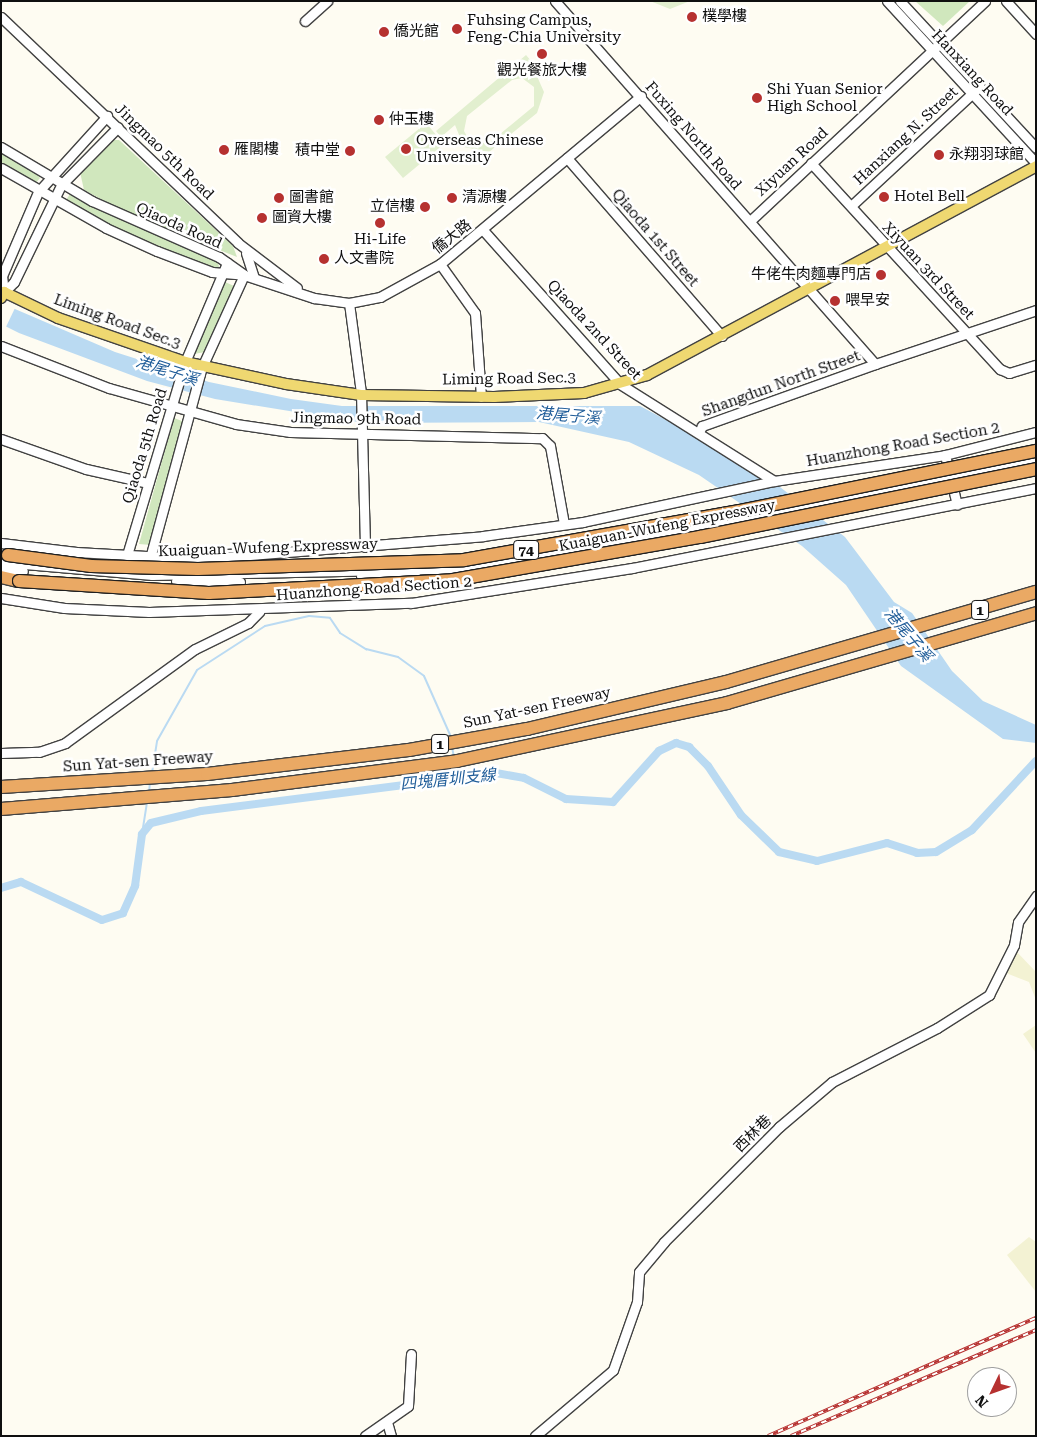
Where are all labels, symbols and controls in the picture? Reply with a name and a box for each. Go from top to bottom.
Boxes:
place label: 樸學樓 [702,8,747,26]
place label: Fuhsing Campus, Feng-Chia University [467,11,621,46]
marker: 樸學樓 [686,11,698,23]
place label: 僑光館 [394,23,439,41]
marker: Fuhsing Campus, Feng-Chia University [451,23,463,35]
marker: 僑光館 [378,26,390,38]
street label: Hanxiang Road [928,26,1016,120]
marker: 觀光餐旅大樓 [536,48,548,60]
place label: 觀光餐旅大樓 [497,62,587,80]
street label: Fuxing North Road [641,78,745,194]
place label: Shi Yuan Senior High School [767,80,883,115]
street label: Hanxiang N. Street [850,83,962,189]
marker: Shi Yuan Senior High School [751,92,763,104]
street label: Jingmao 5th Road [111,100,217,204]
place label: 仲玉樓 [389,111,434,129]
marker: 仲玉樓 [373,114,385,126]
street label: Xiyuan Road [752,124,832,200]
place label: Overseas Chinese University [416,131,543,166]
place label: 雁閣樓 [234,141,279,159]
place label: 積中堂 [295,142,340,160]
marker: Overseas Chinese University [400,143,412,155]
marker: 雁閣樓 [218,144,230,156]
marker: 積中堂 [344,145,356,157]
place label: 永翔羽球館 [949,146,1024,164]
marker: 永翔羽球館 [933,149,945,161]
street label: Qiaoda 1st Street [608,186,702,290]
place label: Hotel Bell [894,188,965,206]
place label: 圖書館 [289,189,334,207]
place label: 清源樓 [462,189,507,207]
marker: Hotel Bell [878,191,890,203]
marker: 圖書館 [273,192,285,204]
marker: 清源樓 [446,192,458,204]
place label: 立信樓 [370,198,415,216]
street label: Qiaoda Road [133,199,225,253]
marker: 立信樓 [419,201,431,213]
place label: 圖資大樓 [272,209,332,227]
marker: 圖資大樓 [256,212,268,224]
street label: 僑大路 [429,216,475,258]
marker: Hi-Life [374,217,386,229]
street label: Xiyuan 3rd Street [878,219,978,323]
place label: Hi-Life [354,231,406,249]
place label: 人文書院 [334,250,394,268]
marker: 人文書院 [318,253,330,265]
place label: 牛佬牛肉麵專門店 [751,266,871,284]
marker: 牛佬牛肉麵專門店 [875,269,887,281]
street label: Qiaoda 2nd Street [543,276,645,384]
street label: Liming Road Sec.3 [51,291,183,353]
place label: 喂早安 [845,292,890,310]
marker: 喂早安 [829,295,841,307]
street label: Shangdun North Street [699,347,863,421]
water label: 港尾子溪 [134,352,200,390]
street label: Liming Road Sec.3 [442,369,576,389]
street label: Qiaoda 5th Road [119,386,171,506]
water label: 港尾子溪 [535,404,601,428]
street label: Jingmao 9th Road [291,409,421,429]
street label: Huanzhong Road Section 2 [805,419,1001,471]
street label: Kuaiguan-Wufeng Expressway [557,496,777,556]
street label: Kuaiguan-Wufeng Expressway [158,535,378,561]
road number: 74 [512,538,540,562]
street label: Huanzhong Road Section 2 [276,573,472,605]
road number: 1 [970,598,990,622]
water label: 港尾子溪 [880,604,936,666]
street label: Sun Yat-sen Freeway [462,684,612,732]
road number: 1 [430,732,450,756]
street label: Sun Yat-sen Freeway [62,748,214,776]
water label: 四塊厝圳支線 [399,765,497,795]
street label: 西林巷 [731,1112,775,1156]
north arrow [967,1367,1017,1417]
text: N [972,1392,991,1411]

